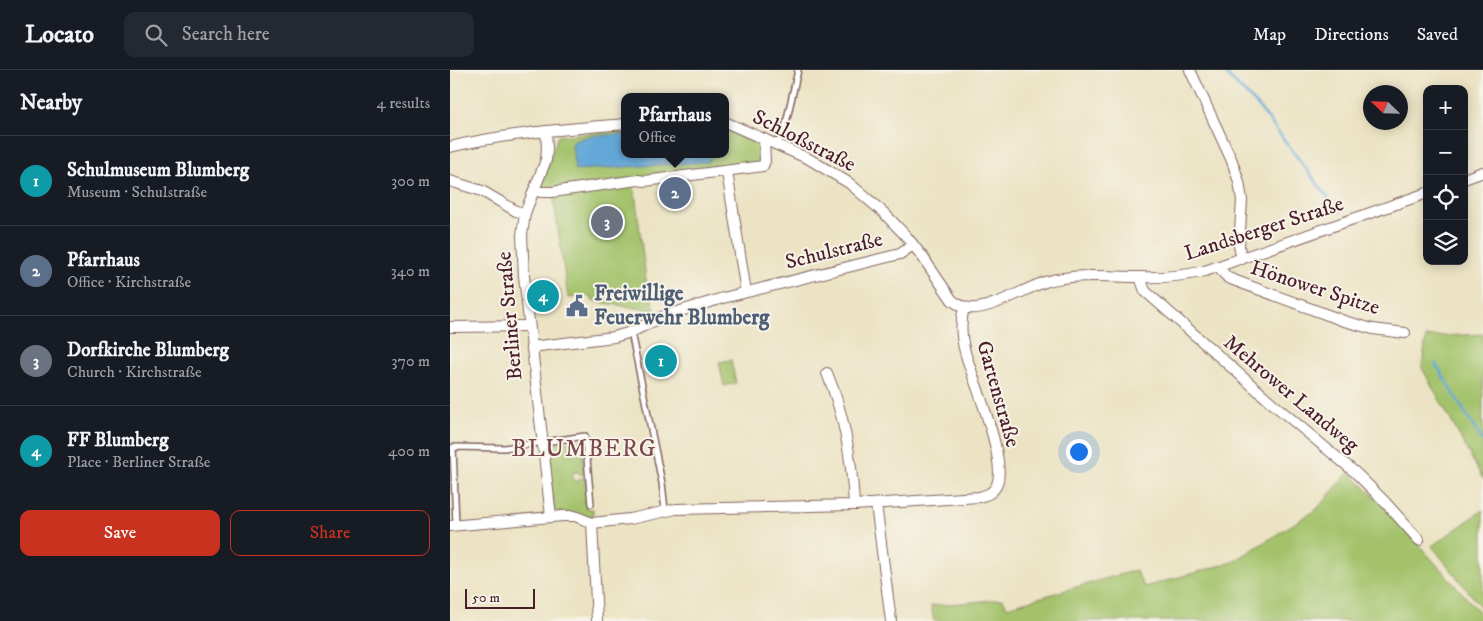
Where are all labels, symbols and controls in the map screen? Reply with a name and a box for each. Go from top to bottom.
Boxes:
search box [124,12,474,57]
text: Locato [25,20,94,50]
icon: search [142,21,170,49]
text: Search here [182,23,270,46]
text: Map [1253,24,1286,46]
text: Directions [1314,24,1389,46]
text: Saved [1417,24,1458,46]
north arrow [1363,85,1408,130]
map controls [1423,85,1468,265]
button: + [1423,85,1468,130]
text: Nearby [20,90,82,116]
text: 4 results [377,93,430,113]
popup [621,93,729,158]
text: Pfarrhaus [639,104,711,127]
street label: Schloßstraße [748,104,860,178]
text: Office [639,127,676,147]
button: − [1423,130,1468,175]
text: Schulmuseum Blumberg [67,159,249,182]
text: 1 [33,171,39,191]
text: 300 m [391,171,430,191]
pin: 2 [659,174,691,212]
button: locate [1423,175,1468,220]
text: Museum · Schulstraße [67,182,207,202]
street label: Landsberger Straße [1181,191,1347,267]
pin: 3 [591,203,623,241]
button: layers [1423,220,1468,265]
street label: Schulstraße [783,226,886,276]
text: Pfarrhaus [67,249,140,272]
street label: Berliner Straße [491,250,529,381]
street label: Hönower Spitze [1247,255,1383,321]
text: 2 [32,261,40,281]
text: 340 m [391,261,430,281]
text: Office · Kirchstraße [67,272,191,292]
pin: 4 [527,277,559,315]
place label: Freiwillige Feuerwehr Blumberg [594,281,770,331]
public building icon: Freiwillige Feuerwehr Blumberg [564,293,590,319]
street label: Mehrower Landweg [1218,330,1365,459]
street label: Gartenstraße [970,338,1026,451]
text: Dorfkirche Blumberg [67,339,229,362]
pin: 1 [645,342,677,380]
text: 3 [33,351,39,371]
text: 370 m [392,351,430,371]
text: Church · Kirchstraße [67,362,202,382]
text: FF Blumberg [67,429,168,452]
district label: BLUMBERG [511,434,657,464]
your location [1066,439,1092,465]
text: 4 [31,441,41,461]
text: 400 m [388,441,430,461]
text: Place · Berliner Straße [67,452,210,472]
button: Save [20,510,220,556]
button: Share [230,510,430,556]
scale bar [465,586,535,609]
text: 50 m [472,589,500,607]

